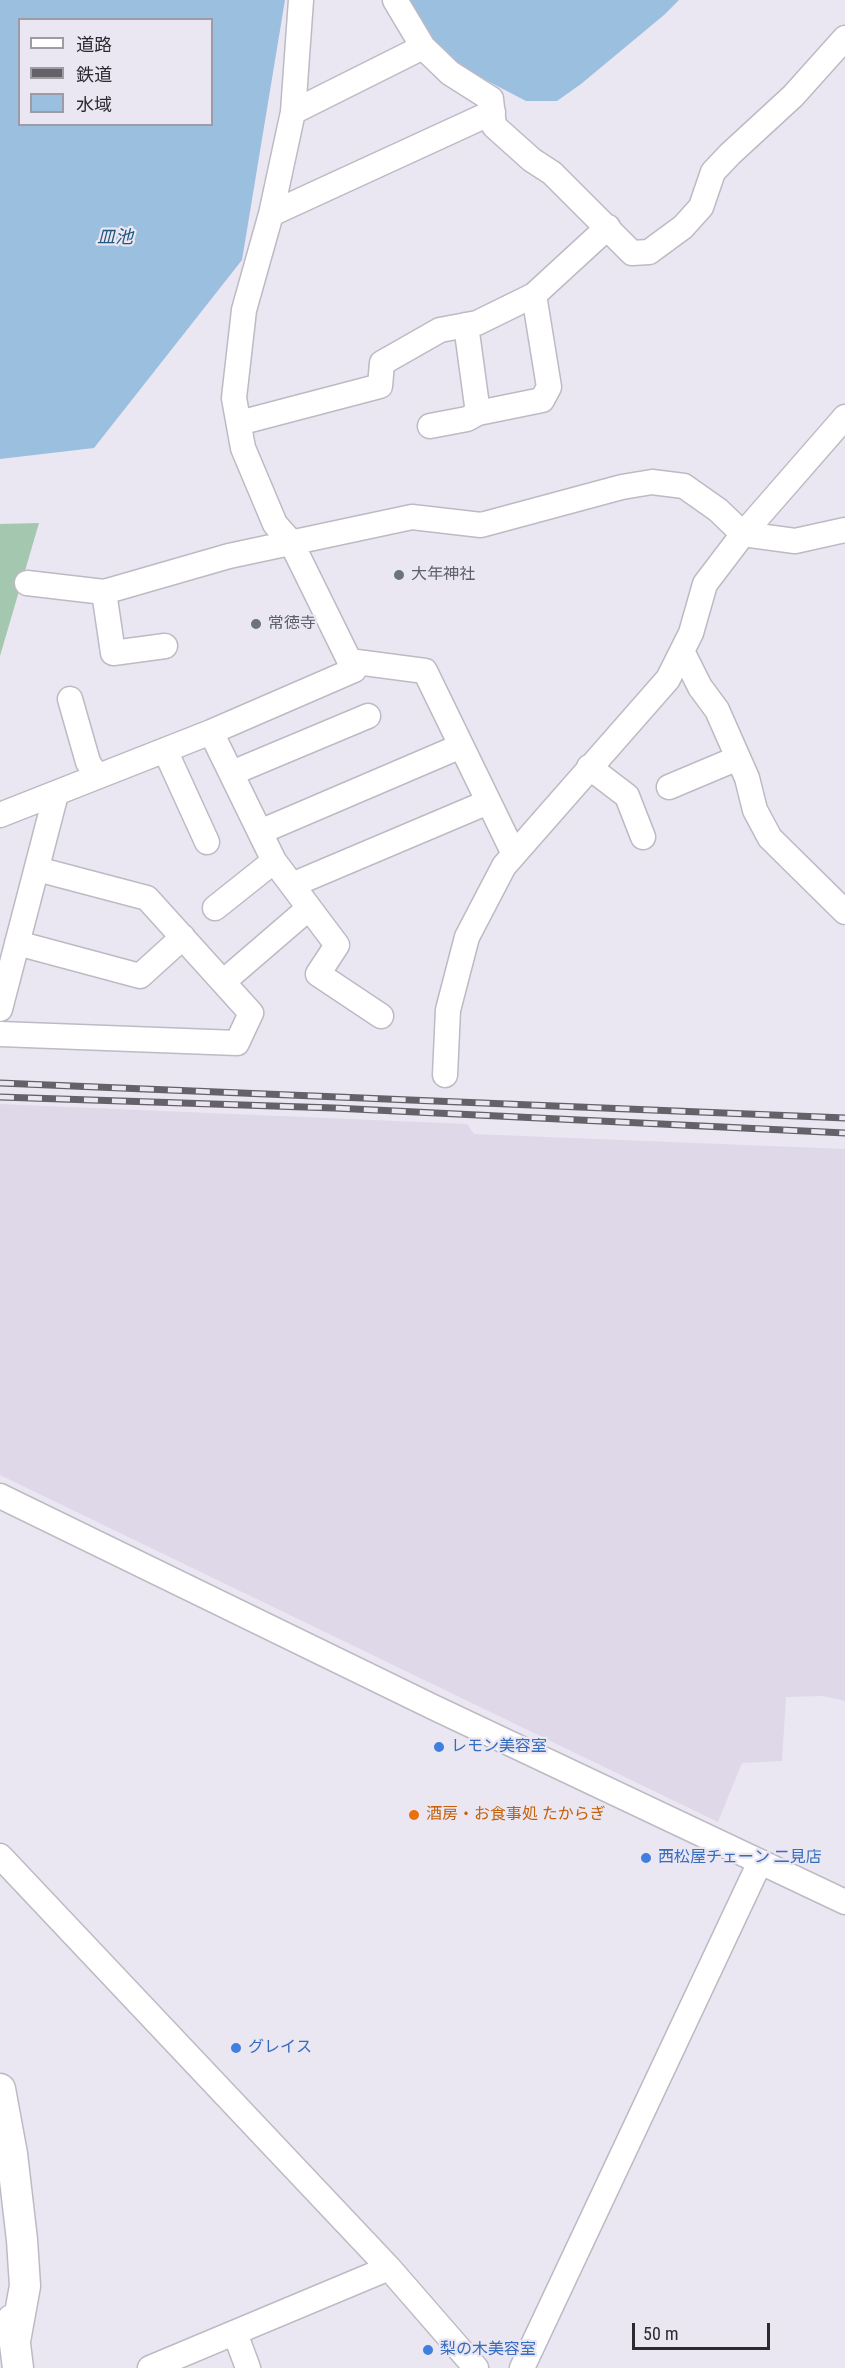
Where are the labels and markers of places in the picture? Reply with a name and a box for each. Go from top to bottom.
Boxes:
place label: 大年神社 [411,565,475,585]
marker: 大年神社 [392,568,406,582]
place label: 常徳寺 [268,614,316,634]
marker: 常徳寺 [249,617,263,631]
place label: レモン美容室 [451,1737,547,1757]
marker: レモン美容室 [432,1740,446,1754]
place label: 酒房・お食事処 たからぎ [426,1805,606,1825]
marker: 酒房・お食事処 たからぎ [407,1808,421,1822]
place label: 西松屋チェーン 二見店 [658,1848,822,1868]
marker: 西松屋チェーン 二見店 [639,1851,653,1865]
place label: グレイス [248,2038,312,2058]
marker: グレイス [229,2041,243,2055]
place label: 梨の木美容室 [440,2340,536,2360]
marker: 梨の木美容室 [421,2343,435,2357]

